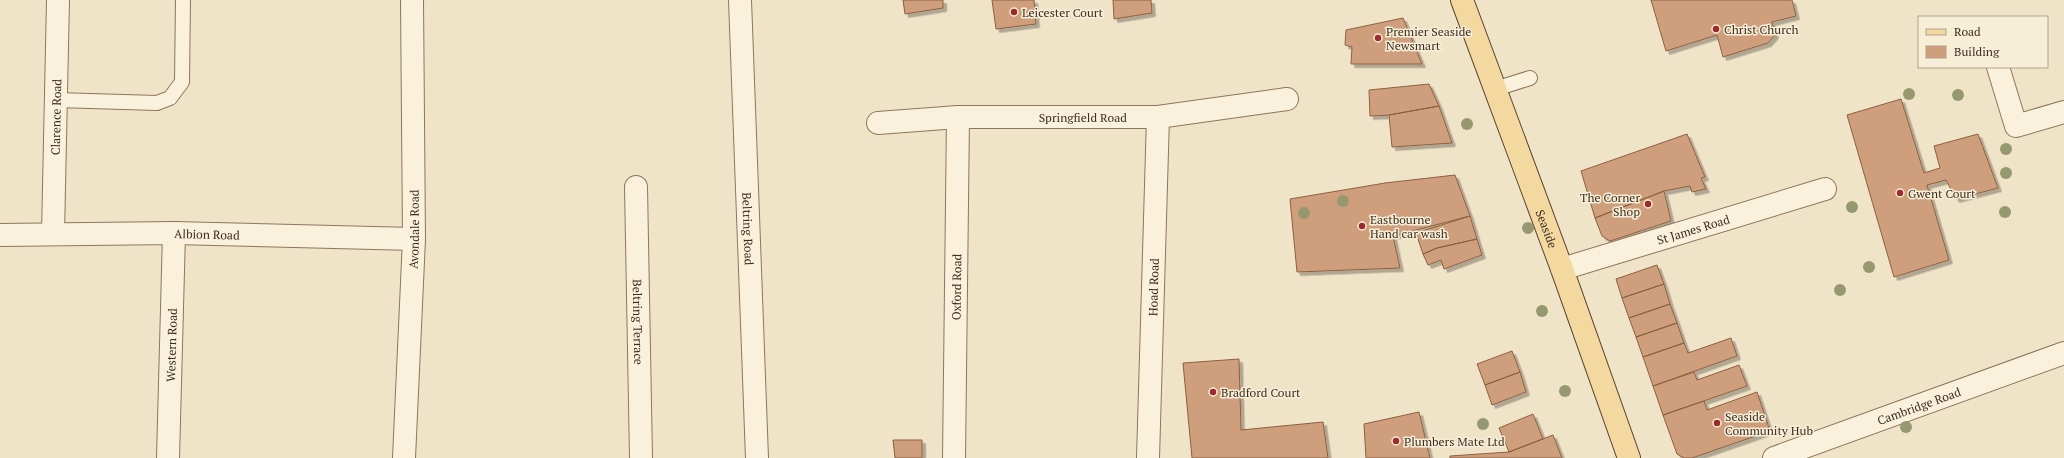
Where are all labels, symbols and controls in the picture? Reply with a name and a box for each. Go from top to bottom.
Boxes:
place label: Leicester Court [1022,5,1103,20]
marker: Leicester Court [1009,7,1019,17]
legend [1918,16,2048,68]
place label: Christ Church [1724,22,1798,37]
place label: Premier Seaside Newsmart [1386,24,1471,53]
marker: Christ Church [1711,24,1721,34]
text: Road [1954,24,1981,39]
marker: Premier Seaside Newsmart [1373,33,1383,43]
text: Building [1954,44,2000,59]
street label: Clarence Road [47,78,64,155]
street label: Springfield Road [1039,110,1127,125]
place label: Gwent Court [1908,186,1976,201]
marker: Gwent Court [1895,188,1905,198]
street label: Avondale Road [405,189,422,269]
place label: The Corner Shop [1580,190,1640,219]
street label: Beltring Road [740,192,757,266]
marker: The Corner Shop [1643,199,1653,209]
street label: Seaside [1533,207,1561,250]
street label: St James Road [1655,211,1732,247]
place label: Eastbourne Hand car wash [1370,212,1448,241]
marker: Eastbourne Hand car wash [1357,221,1367,231]
street label: Albion Road [174,226,240,242]
street label: Oxford Road [948,253,964,320]
street label: Hoad Road [1145,258,1161,316]
street label: Beltring Terrace [630,279,647,365]
street label: Western Road [163,308,180,382]
street label: Cambridge Road [1875,383,1963,428]
place label: Bradford Court [1221,385,1301,400]
marker: Bradford Court [1208,387,1218,397]
place label: Seaside Community Hub [1725,409,1813,438]
marker: Seaside Community Hub [1712,418,1722,428]
place label: Plumbers Mate Ltd [1404,434,1505,449]
marker: Plumbers Mate Ltd [1391,436,1401,446]

